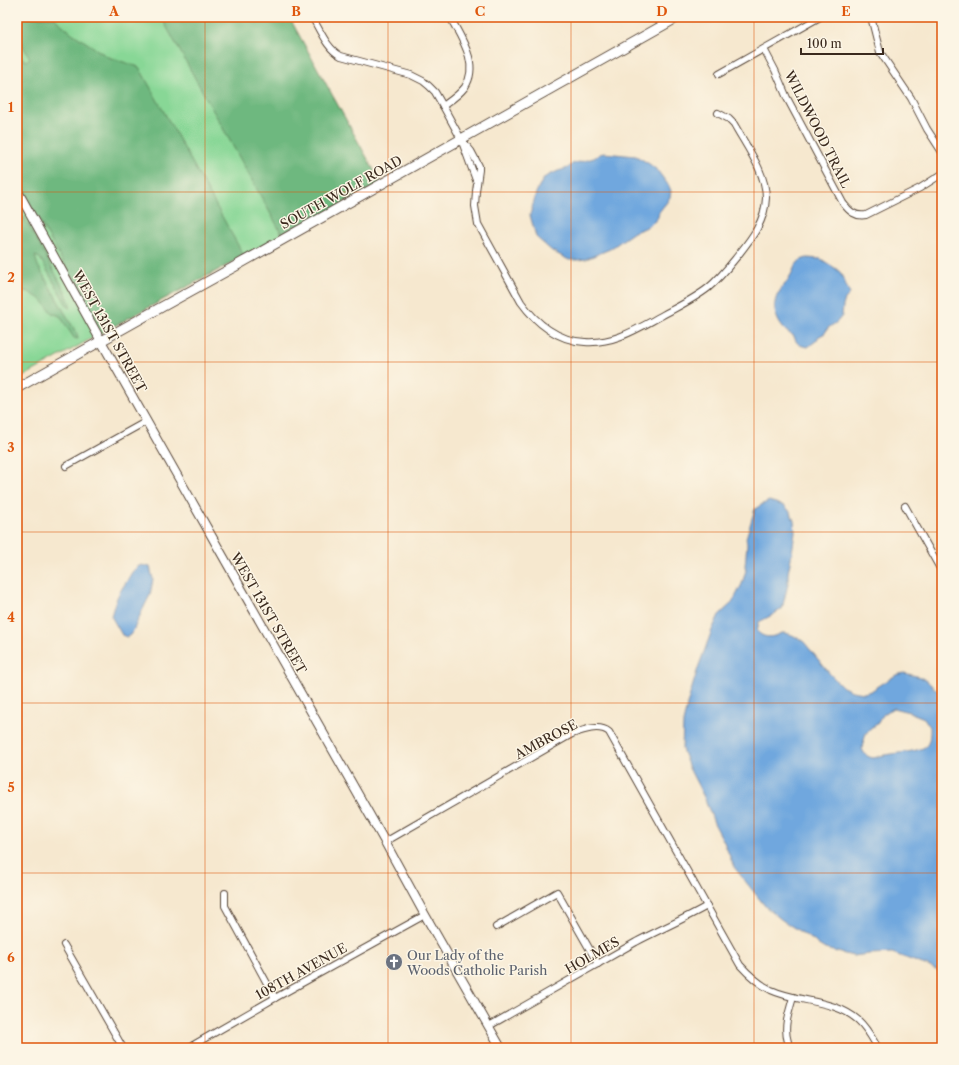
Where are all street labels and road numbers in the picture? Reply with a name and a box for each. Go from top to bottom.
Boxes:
street label: WILDWOOD TRAIL [781,67,855,191]
street label: SOUTH WOLF ROAD [277,152,405,232]
street label: WEST 131ST STREET [69,266,150,395]
street label: WEST 131ST STREET [227,549,310,677]
street label: AMBROSE [511,716,580,763]
street label: HOLMES [562,933,622,977]
street label: 108TH AVENUE [253,939,349,1003]

